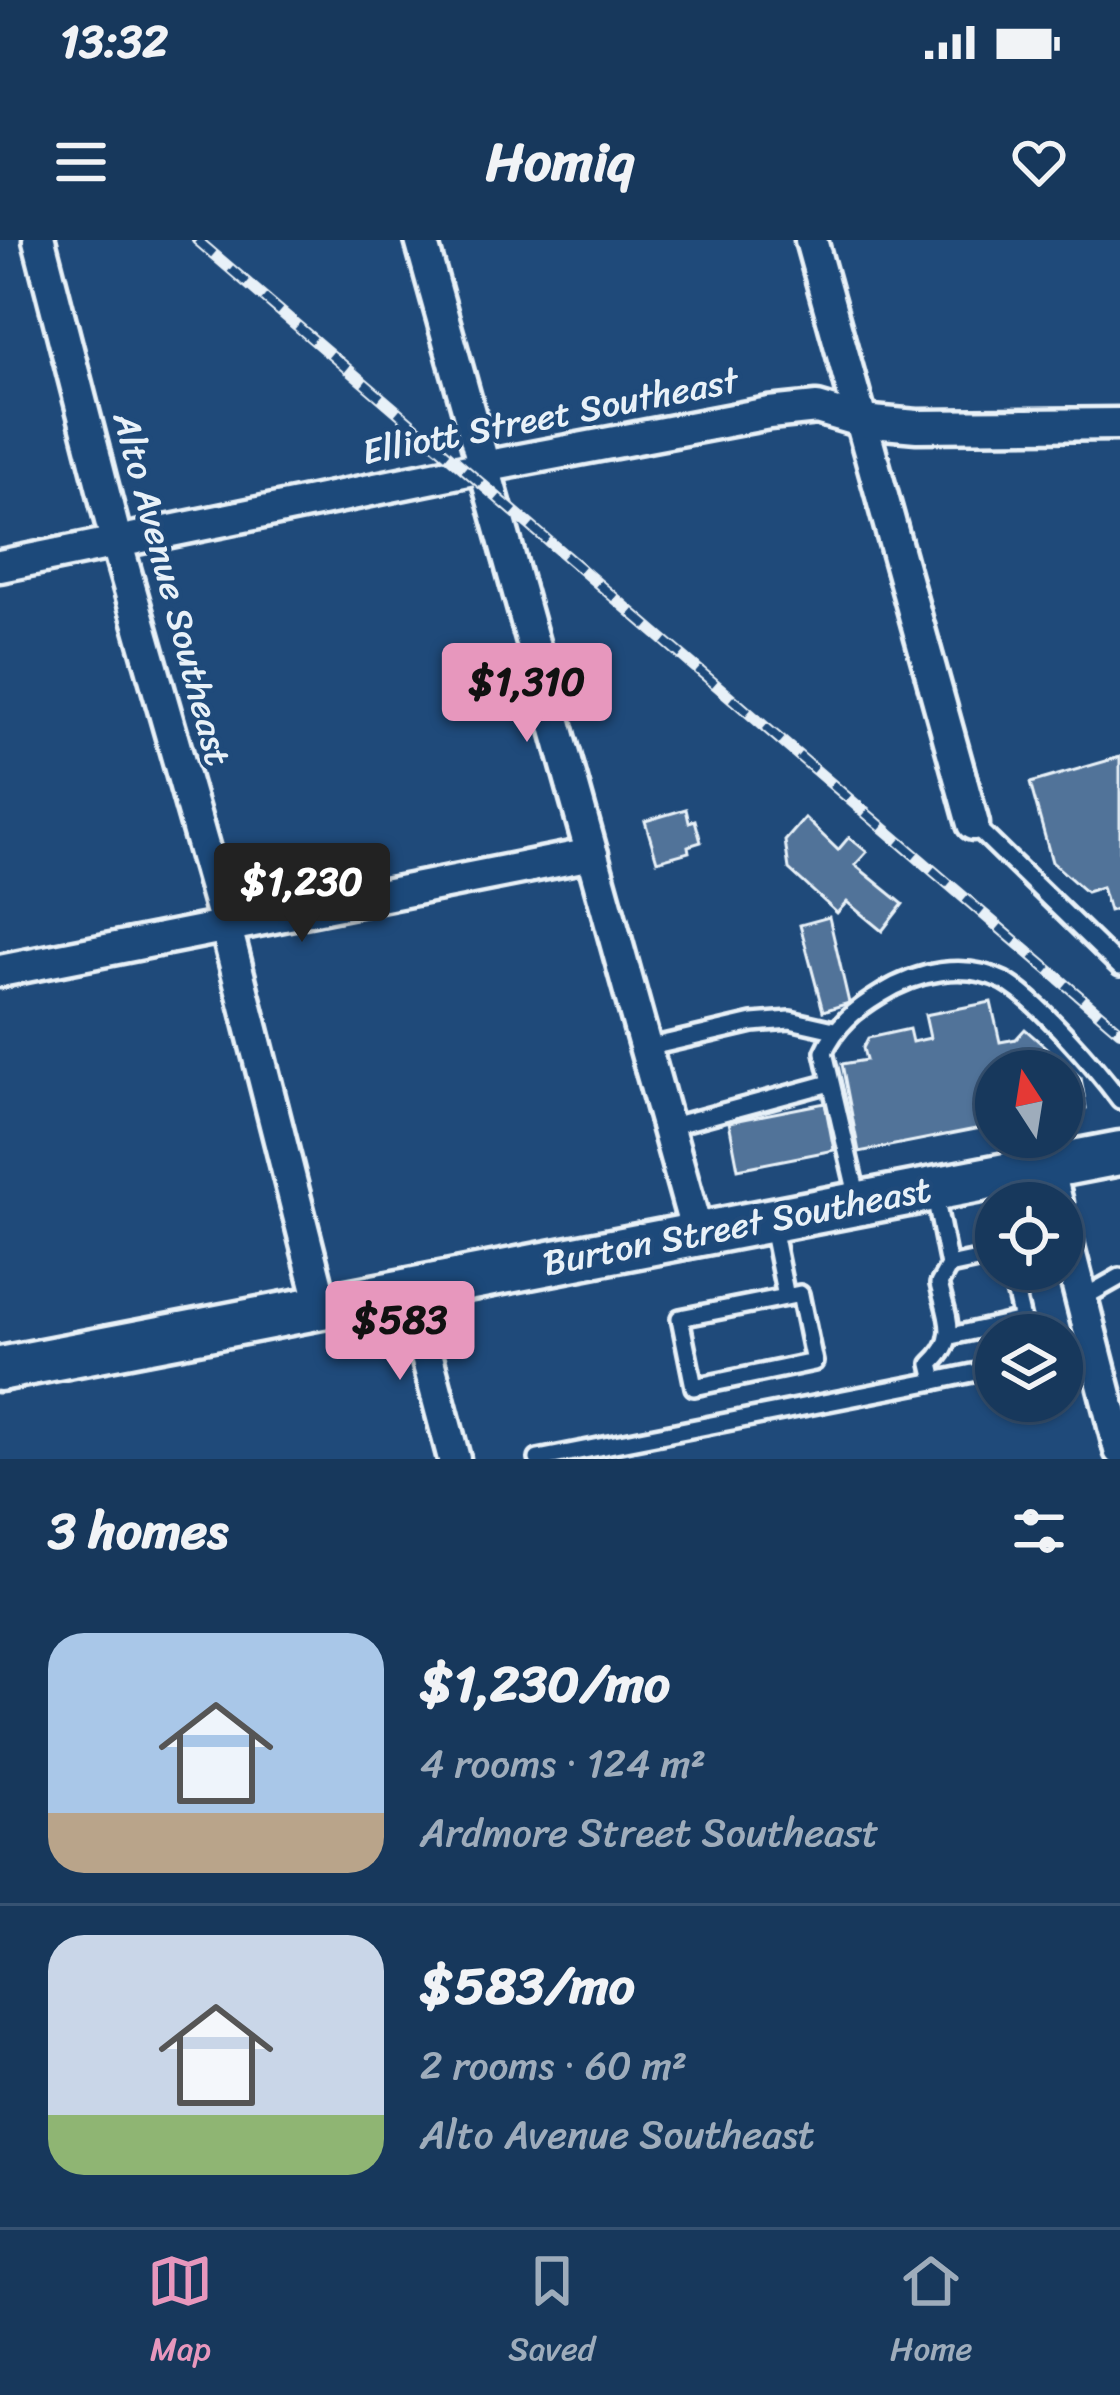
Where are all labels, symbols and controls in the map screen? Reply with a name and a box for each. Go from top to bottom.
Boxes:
text: 13:32 [60,2,168,82]
text: Homiq [486,114,634,210]
icon: menu [48,129,114,195]
icon: heart [1006,129,1072,195]
street label: Elliott Street Southeast [356,348,745,484]
street label: Alto Avenue Southeast [94,404,250,773]
pin: $1,310 [429,643,625,745]
text: $1,310 [469,647,585,716]
pin: $1,230 [204,843,400,945]
text: $1,230 [241,847,363,916]
north arrow [975,1050,1083,1158]
map controls [975,1050,1083,1422]
street label: Burton Street Southeast [537,1157,937,1295]
button: locate [975,1182,1083,1290]
pin: $583 [329,1281,471,1383]
text: $583 [352,1285,448,1354]
button: layers [975,1314,1083,1422]
text: 3 homes [48,1486,228,1576]
icon: filters [1006,1498,1072,1564]
text: $1,230/mo [420,1639,670,1729]
icon: home [144,1681,288,1825]
text: 4 rooms · 124 m² [420,1729,706,1798]
text: Ardmore Street Southeast [420,1798,879,1867]
text: $583/mo [420,1941,635,2031]
icon: home [144,1983,288,2127]
text: 2 rooms · 60 m² [420,2031,687,2100]
text: Alto Avenue Southeast [420,2100,815,2169]
tab: Map [147,2248,213,2378]
tab: Saved [508,2248,595,2378]
tab: Home [890,2248,973,2378]

